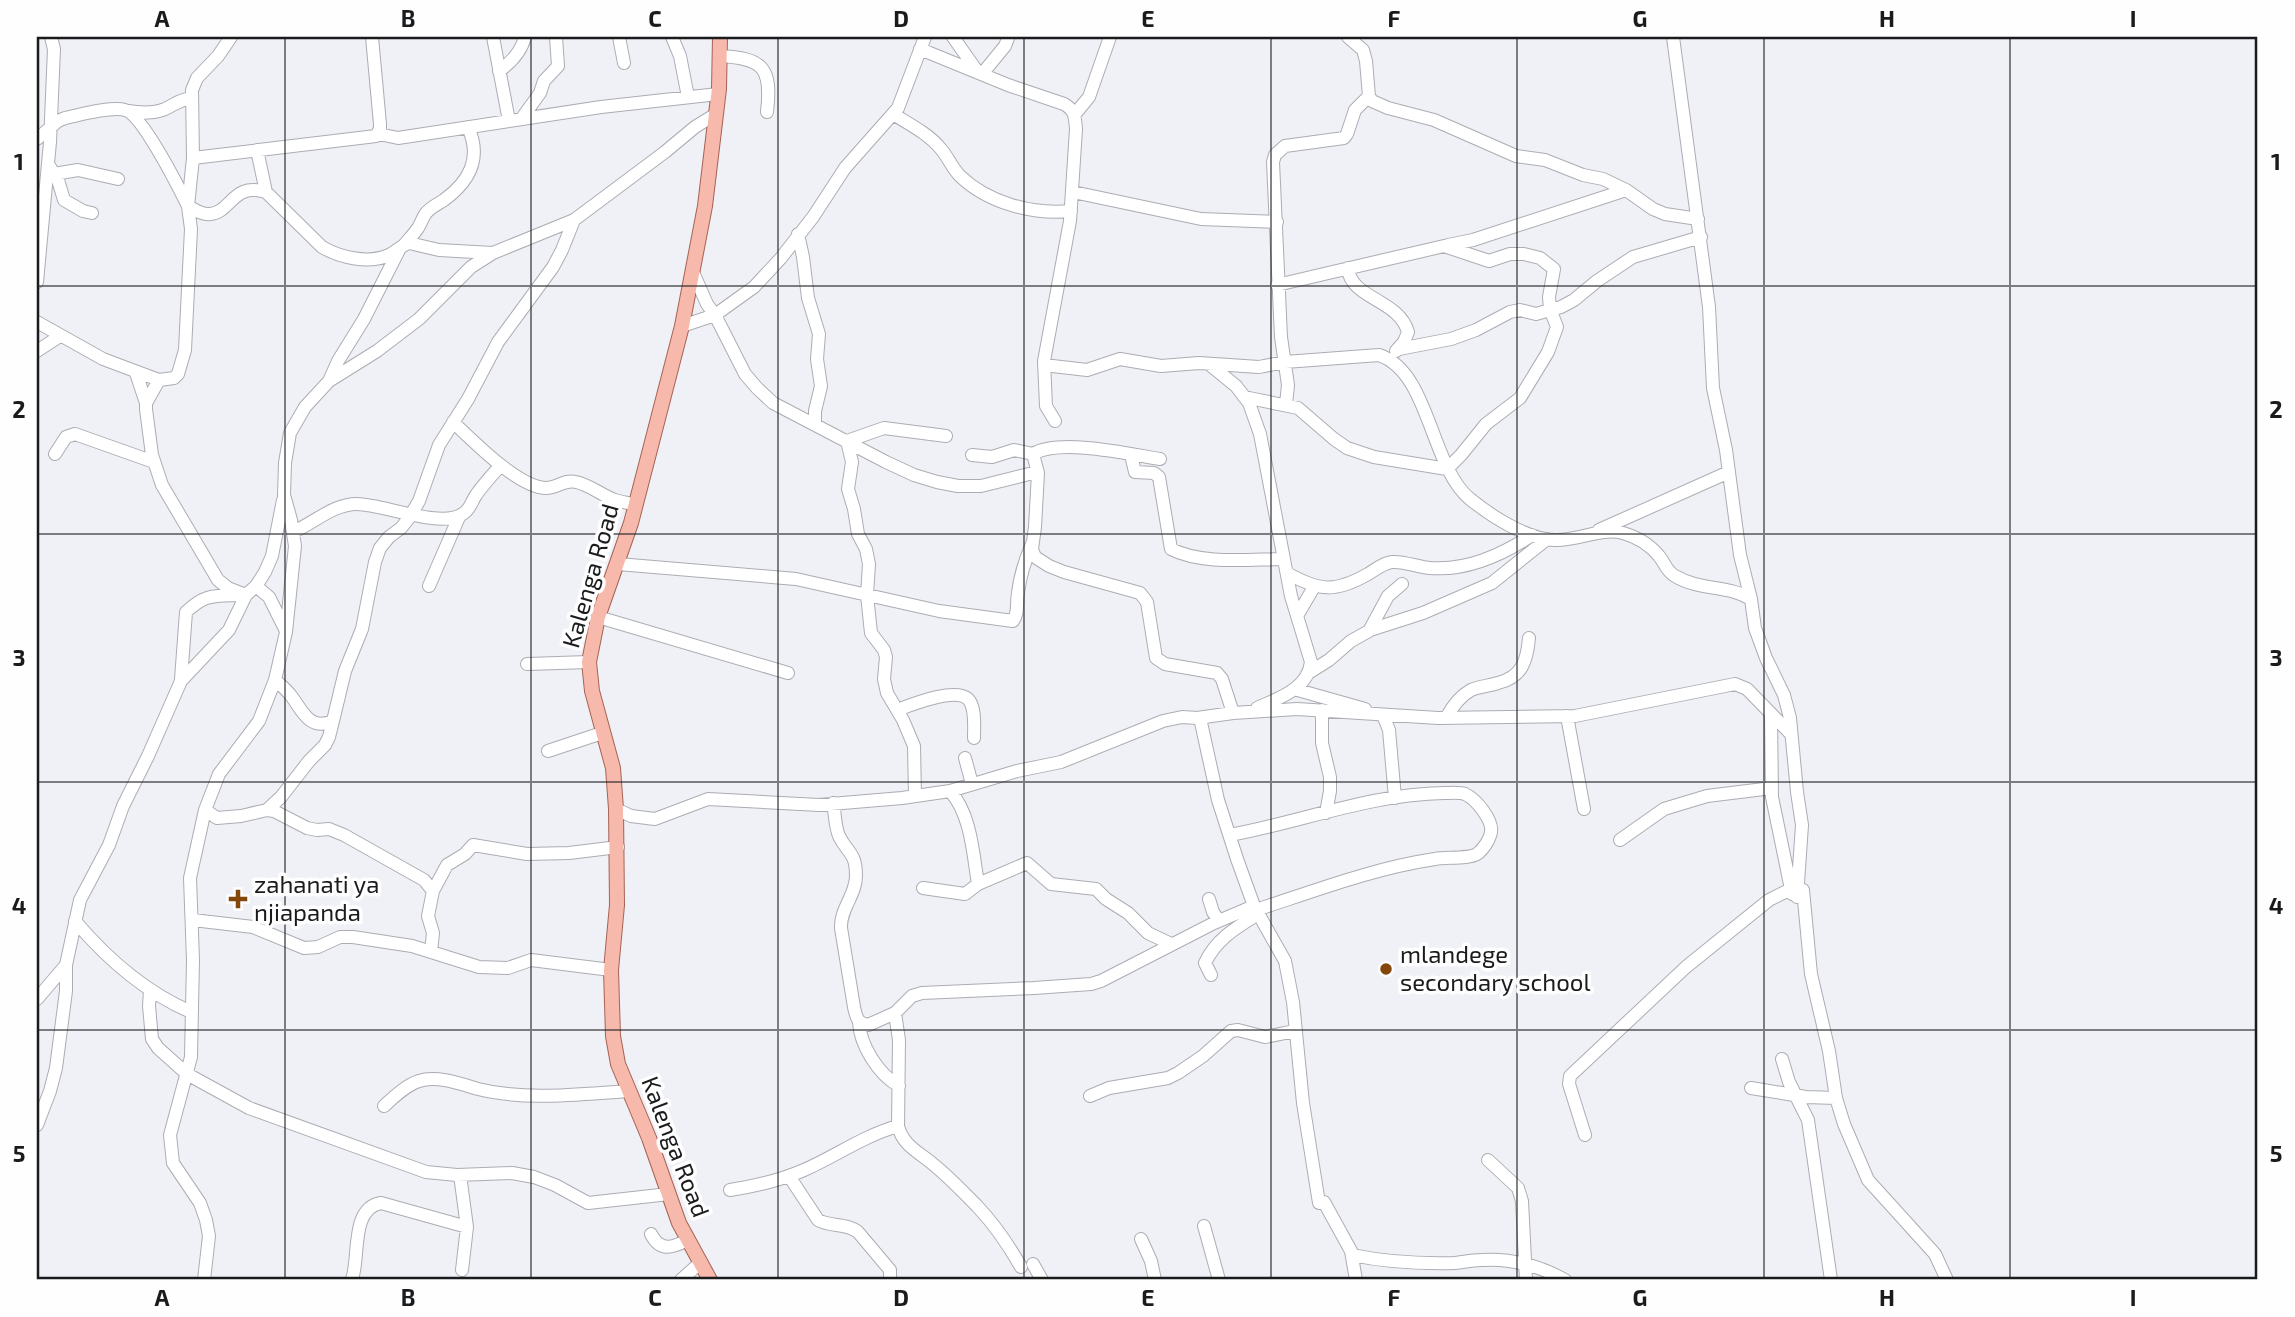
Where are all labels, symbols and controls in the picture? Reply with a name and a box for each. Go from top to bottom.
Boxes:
text: A [154,4,170,32]
text: B [401,4,415,32]
text: C [648,4,662,32]
text: D [893,4,909,32]
text: E [1141,4,1155,32]
text: F [1388,4,1401,32]
text: G [1633,4,1647,32]
text: H [1879,4,1895,32]
text: I [2130,4,2136,32]
text: 1 [14,147,24,175]
text: 1 [2271,147,2281,175]
text: 2 [12,395,26,423]
text: 2 [2269,395,2283,423]
street label: Kalenga Road [555,500,624,651]
text: 3 [12,643,26,671]
text: 3 [2269,643,2283,671]
place label: zahanati ya njiapanda [254,869,379,926]
marker: zahanati ya njiapanda [228,889,248,909]
text: 4 [12,891,26,919]
text: 4 [2269,891,2283,919]
place label: mlandege secondary school [1400,939,1591,996]
marker: mlandege secondary school [1378,961,1394,977]
street label: Kalenga Road [636,1072,717,1221]
text: 5 [13,1139,25,1167]
text: 5 [2270,1139,2282,1167]
text: A [154,1283,170,1311]
text: B [401,1283,415,1311]
text: C [648,1283,662,1311]
text: D [893,1283,909,1311]
text: E [1141,1283,1155,1311]
text: F [1388,1283,1401,1311]
text: G [1633,1283,1647,1311]
text: H [1879,1283,1895,1311]
text: I [2130,1283,2136,1311]

